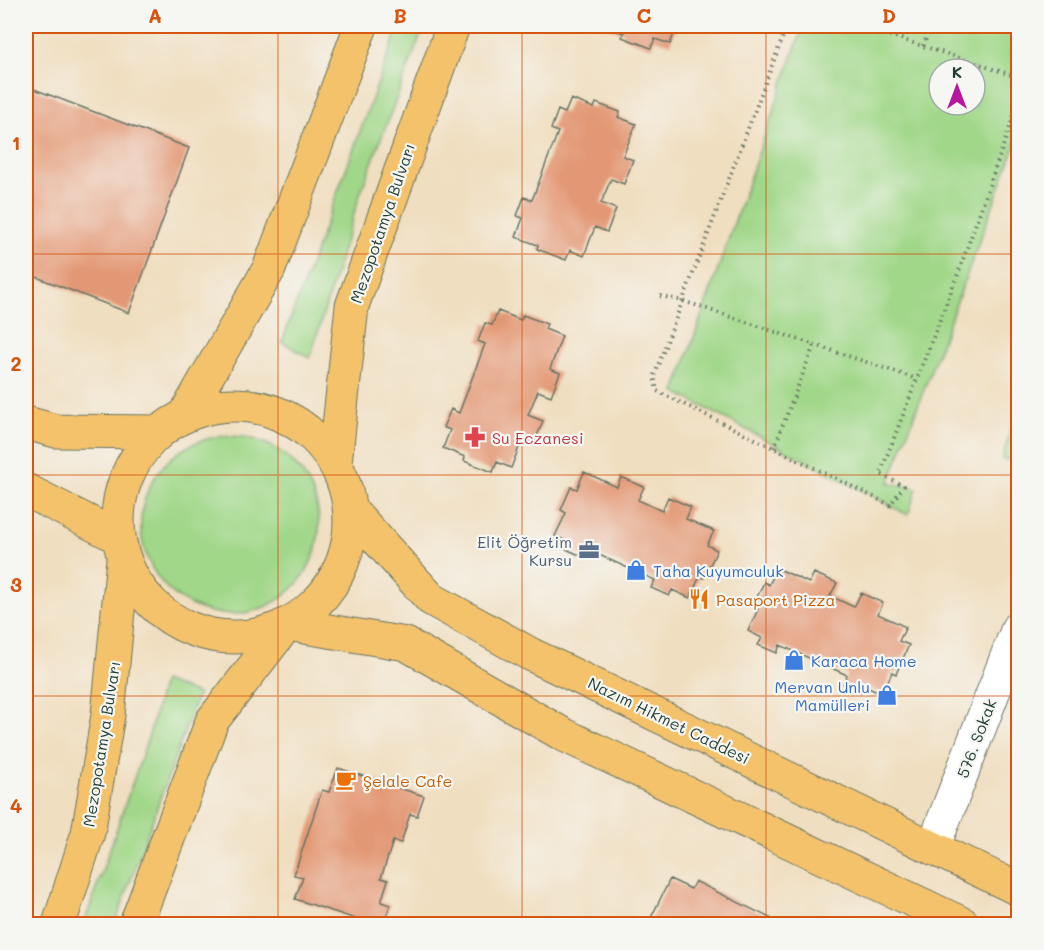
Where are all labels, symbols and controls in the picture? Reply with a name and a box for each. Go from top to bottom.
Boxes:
text: A [148,2,162,28]
text: B [393,2,407,28]
text: C [637,2,652,28]
text: D [882,2,896,28]
north arrow [927,57,987,117]
text: K [952,61,962,82]
text: 1 [12,129,20,155]
street label: Mezopotamya Bulvarı [345,140,419,306]
text: 2 [10,350,22,376]
pharmacy icon: Su Eczanesi [463,425,487,449]
place label: Su Eczanesi [492,427,584,448]
place label: Elit Öğretim Kursu [477,531,572,570]
office icon: Elit Öğretim Kursu [577,538,601,562]
shop icon: Taha Kuyumculuk [624,558,648,582]
place label: Taha Kuyumculuk [653,560,784,581]
text: 3 [10,571,22,597]
restaurant icon: Pasaport Pizza [687,587,711,611]
place label: Pasaport Pizza [716,589,836,610]
shop icon: Karaca Home [782,648,806,672]
place label: Karaca Home [811,650,917,671]
street label: Mezopotamya Bulvarı [78,659,124,829]
street label: Nazım Hikmet Caddesi [585,672,753,768]
place label: Mervan Unlu Mamülleri [775,676,870,715]
shop icon: Mervan Unlu Mamülleri [875,683,899,707]
street label: 576. Sokak [951,695,1001,781]
cafe icon: Şelale Cafe [334,768,358,792]
place label: Şelale Cafe [363,770,452,791]
text: 4 [10,792,23,818]

